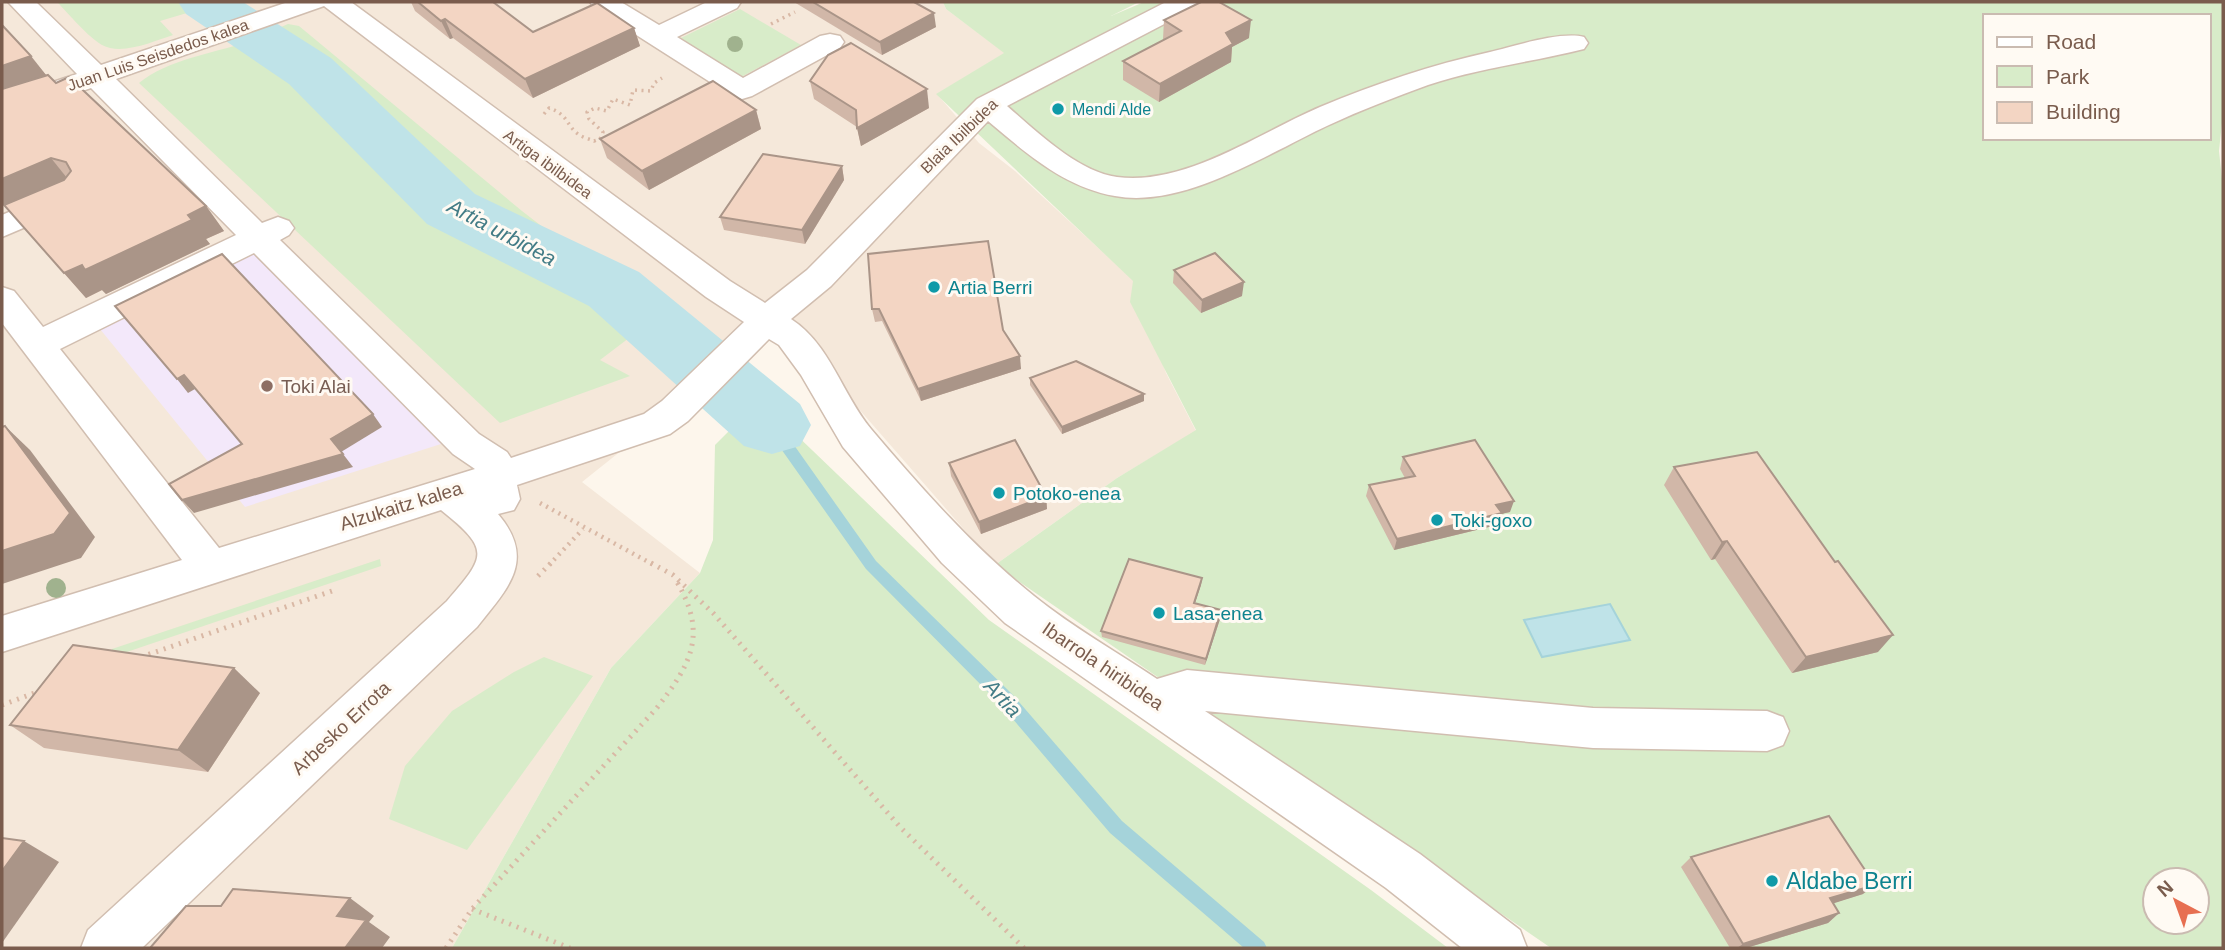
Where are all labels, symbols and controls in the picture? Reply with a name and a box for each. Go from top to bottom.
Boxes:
legend [1983,14,2211,140]
street label: Juan Luis Seisdedos kalea [65,16,251,94]
text: Road [2046,30,2096,53]
text: Park [2046,65,2090,88]
street label: Blaia Ibilbidea [917,95,1001,177]
text: Building [2046,100,2121,123]
marker: Mendi Alde [1050,101,1066,117]
place label: Mendi Alde [1072,101,1151,118]
street label: Artiga ibilbidea [501,126,596,202]
water label: Artia urbidea [442,193,560,270]
place label: Artia Berri [948,277,1032,298]
marker: Artia Berri [926,279,942,295]
place label: Toki Alai [281,376,351,397]
marker: Toki Alai [259,378,275,394]
street label: Alzukaitz kalea [337,477,465,535]
place label: Potoko-enea [1013,483,1121,504]
marker: Potoko-enea [991,485,1007,501]
place label: Toki-goxo [1451,510,1532,531]
marker: Toki-goxo [1429,512,1445,528]
place label: Lasa-enea [1173,603,1263,624]
marker: Lasa-enea [1151,605,1167,621]
street label: Ibarrola hiribidea [1038,618,1168,715]
water label: Artia [978,673,1026,722]
street label: Arbesko Errota [287,677,395,779]
north arrow [2141,866,2211,936]
place label: Aldabe Berri [1786,868,1913,894]
marker: Aldabe Berri [1764,873,1780,889]
text: N [2153,876,2177,901]

